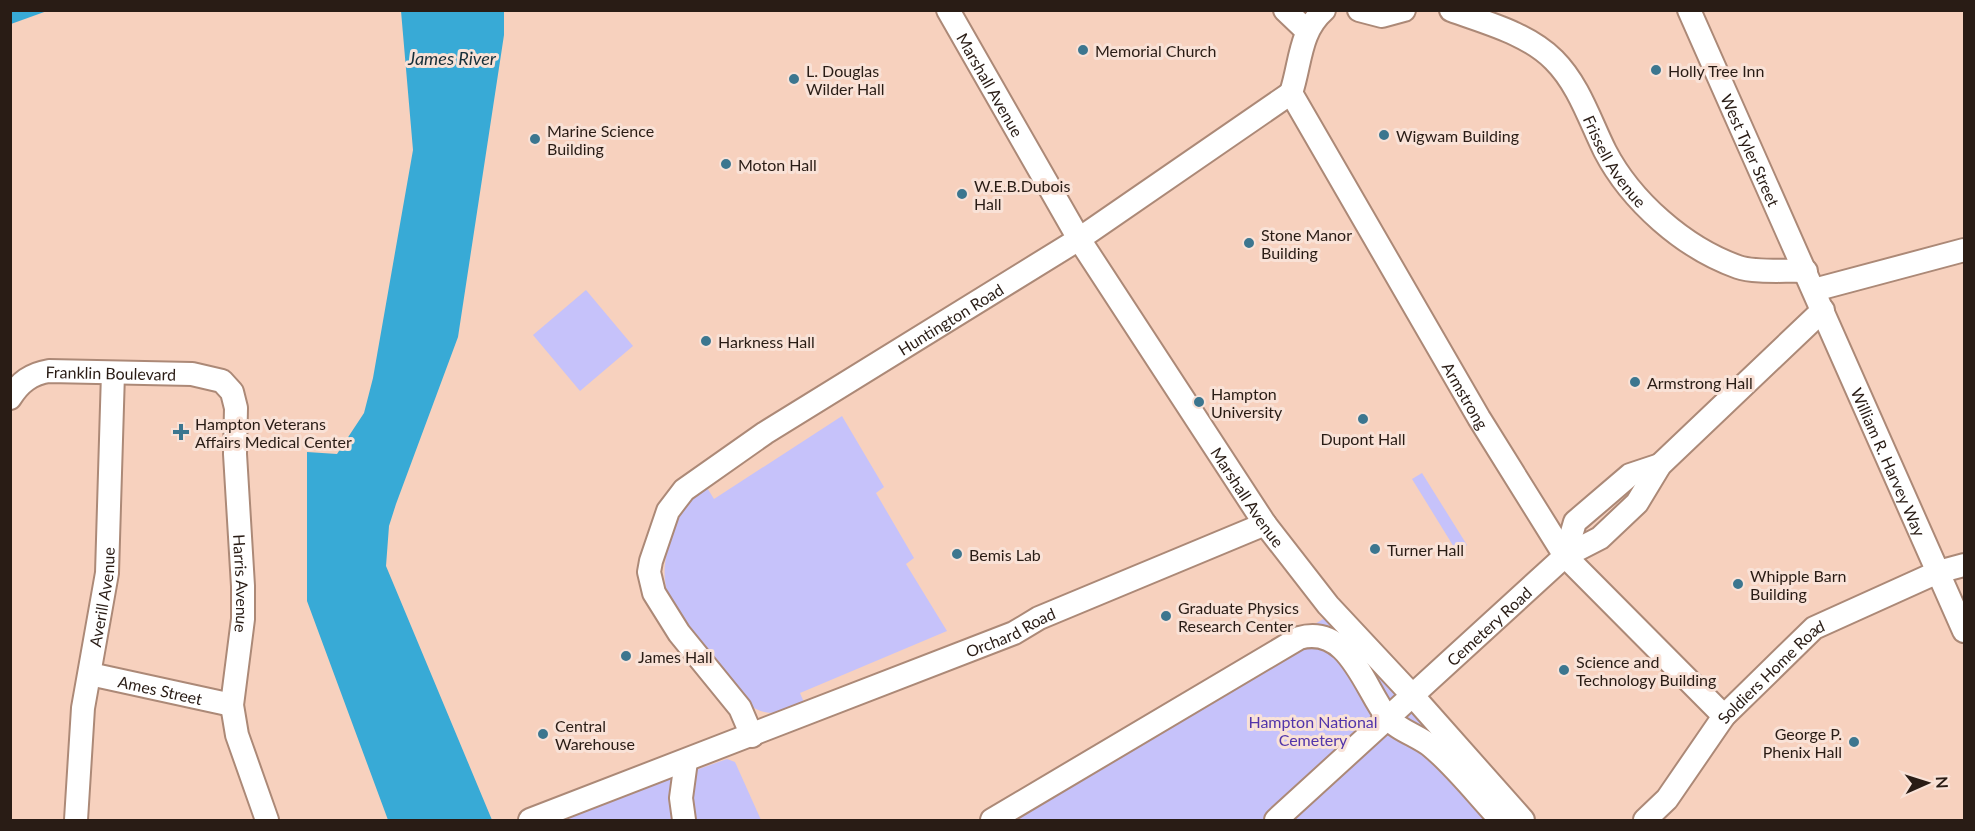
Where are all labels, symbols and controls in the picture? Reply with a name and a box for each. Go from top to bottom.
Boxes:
street label: Marshall Avenue [954,29,1028,140]
place label: Memorial Church [1095,41,1216,60]
marker: Memorial Church [1076,43,1090,57]
water label: James River [407,47,497,69]
place label: L. Douglas Wilder Hall [806,61,885,98]
place label: Holly Tree Inn [1668,61,1764,80]
marker: Holly Tree Inn [1649,63,1663,77]
marker: L. Douglas Wilder Hall [787,72,801,86]
street label: West Tyler Street [1718,91,1784,209]
street label: Frissell Avenue [1580,112,1651,211]
place label: Marine Science Building [547,121,654,158]
place label: Wigwam Building [1396,126,1519,145]
marker: Wigwam Building [1377,128,1391,142]
marker: Marine Science Building [528,132,542,146]
place label: Moton Hall [738,155,817,174]
marker: Moton Hall [719,157,733,171]
place label: W.E.B.Dubois Hall [974,176,1070,213]
marker: W.E.B.Dubois Hall [955,187,969,201]
place label: Stone Manor Building [1261,225,1352,262]
marker: Stone Manor Building [1242,236,1256,250]
street label: Huntington Road [894,279,1006,358]
place label: Harkness Hall [718,332,815,351]
marker: Harkness Hall [699,334,713,348]
street label: Armstrong [1439,358,1493,432]
street label: Franklin Boulevard [45,361,176,383]
place label: Armstrong Hall [1647,373,1753,392]
marker: Armstrong Hall [1628,375,1642,389]
place label: Hampton University [1211,384,1283,421]
street label: William R. Harvey Way [1848,385,1930,540]
marker: Hampton University [1192,395,1206,409]
marker: Dupont Hall [1356,412,1370,426]
place label: Hampton Veterans Affairs Medical Center [195,414,352,451]
marker: Hampton Veterans Affairs Medical Center [172,423,190,441]
place label: Dupont Hall [1320,429,1406,448]
street label: Marshall Avenue [1208,443,1288,550]
street label: Harris Avenue [230,534,253,634]
place label: Turner Hall [1387,540,1464,559]
marker: Turner Hall [1368,542,1382,556]
place label: Bemis Lab [969,545,1041,564]
street label: Averill Avenue [85,547,117,648]
marker: Bemis Lab [950,547,964,561]
place label: Whipple Barn Building [1750,566,1846,603]
marker: Whipple Barn Building [1731,577,1745,591]
street label: Cemetery Road [1442,582,1535,669]
place label: Graduate Physics Research Center [1178,598,1299,635]
street label: Orchard Road [963,603,1058,660]
marker: Graduate Physics Research Center [1159,609,1173,623]
street label: Soldiers Home Road [1713,615,1827,726]
place label: James Hall [638,647,713,666]
marker: James Hall [619,649,633,663]
place label: Science and Technology Building [1576,652,1716,689]
marker: Science and Technology Building [1557,663,1571,677]
street label: Ames Street [116,671,204,708]
park label: Hampton National Cemetery [1248,712,1378,749]
place label: Central Warehouse [555,716,635,753]
place label: George P. Phenix Hall [1763,724,1842,761]
marker: Central Warehouse [536,727,550,741]
marker: George P. Phenix Hall [1847,735,1861,749]
north arrow [1897,753,1957,813]
text: N [1933,776,1952,789]

